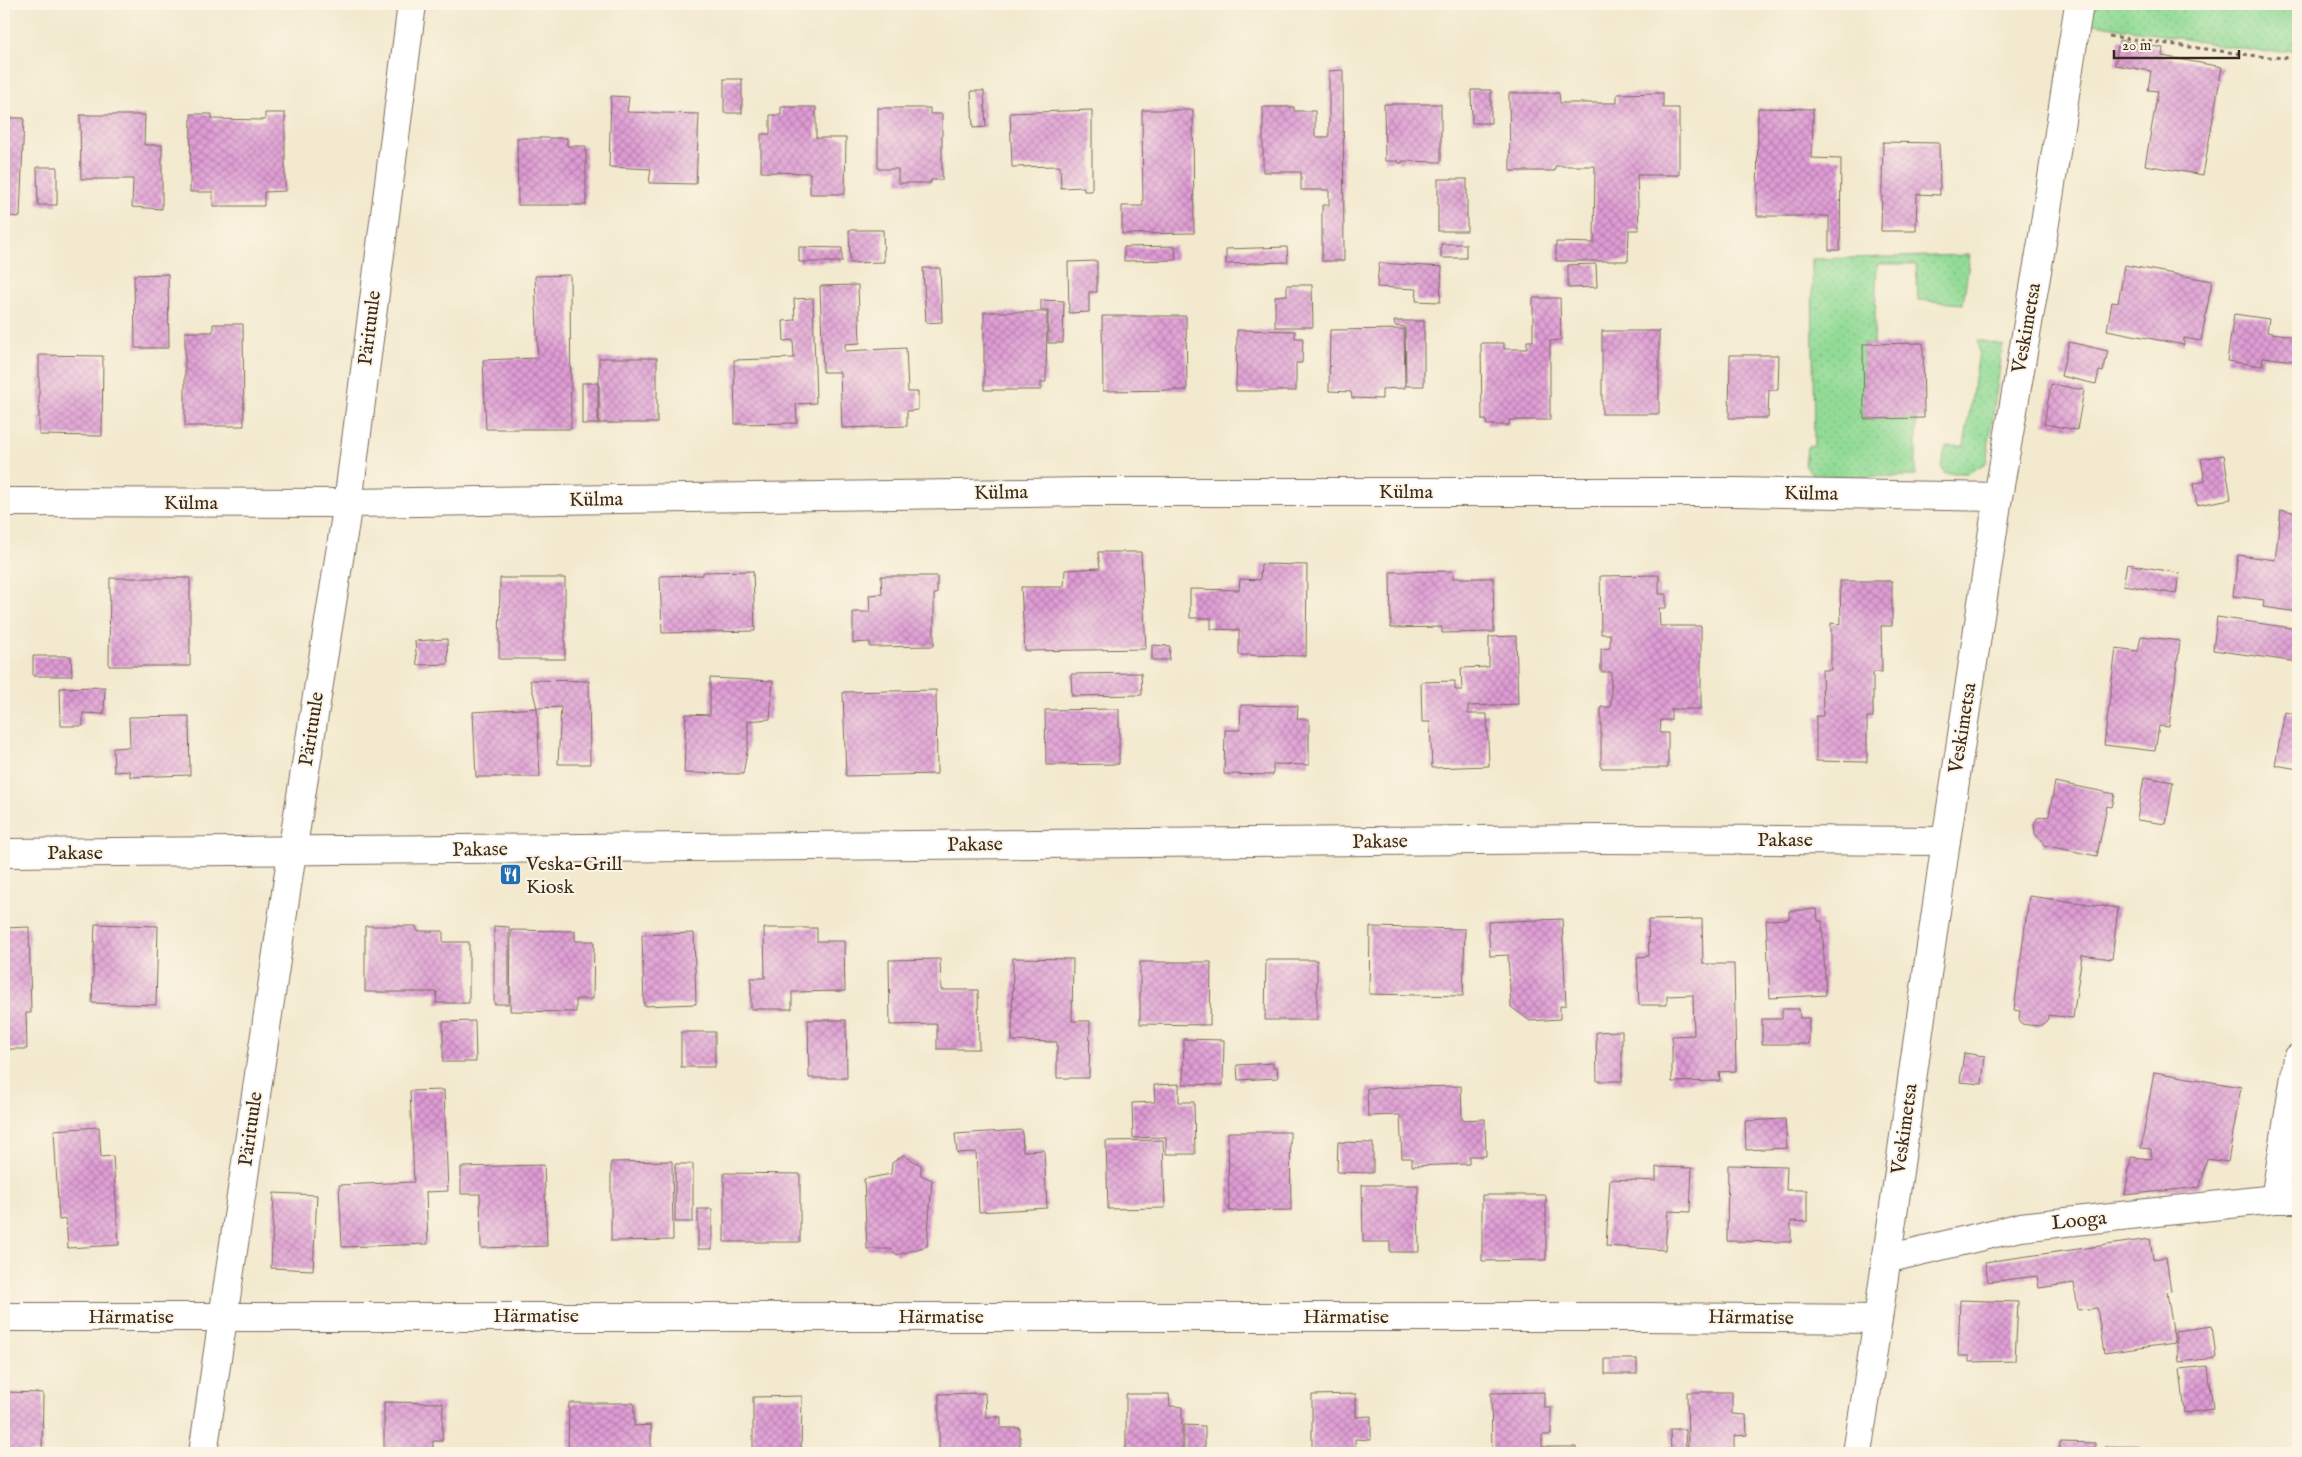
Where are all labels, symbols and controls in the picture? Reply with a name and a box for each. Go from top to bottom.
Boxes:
scale bar [2114,28,2240,60]
text: 20 m [2122,36,2152,55]
street label: Veskimetsa [2007,280,2047,376]
street label: Pärituule [353,289,387,367]
street label: Külma [974,480,1029,506]
street label: Külma [1379,480,1434,505]
street label: Külma [1784,481,1839,507]
street label: Külma [569,487,624,513]
street label: Külma [164,491,219,516]
street label: Veskimetsa [1943,681,1983,776]
street label: Pärituule [294,690,330,768]
street label: Pakase [1757,828,1813,853]
street label: Pakase [1352,829,1408,855]
street label: Pakase [947,832,1003,858]
street label: Pakase [452,837,508,863]
street label: Pakase [47,841,103,866]
place label: Veska-Grill Kiosk [525,852,623,900]
restaurant icon: Veska-Grill Kiosk [498,863,522,887]
street label: Veskimetsa [1886,1082,1924,1177]
street label: Pärituule [233,1090,269,1168]
street label: Looga [2050,1206,2108,1236]
street label: Härmatise [493,1304,579,1329]
street label: Härmatise [88,1305,174,1330]
street label: Härmatise [898,1305,984,1330]
street label: Härmatise [1303,1305,1389,1330]
street label: Härmatise [1708,1305,1794,1331]

